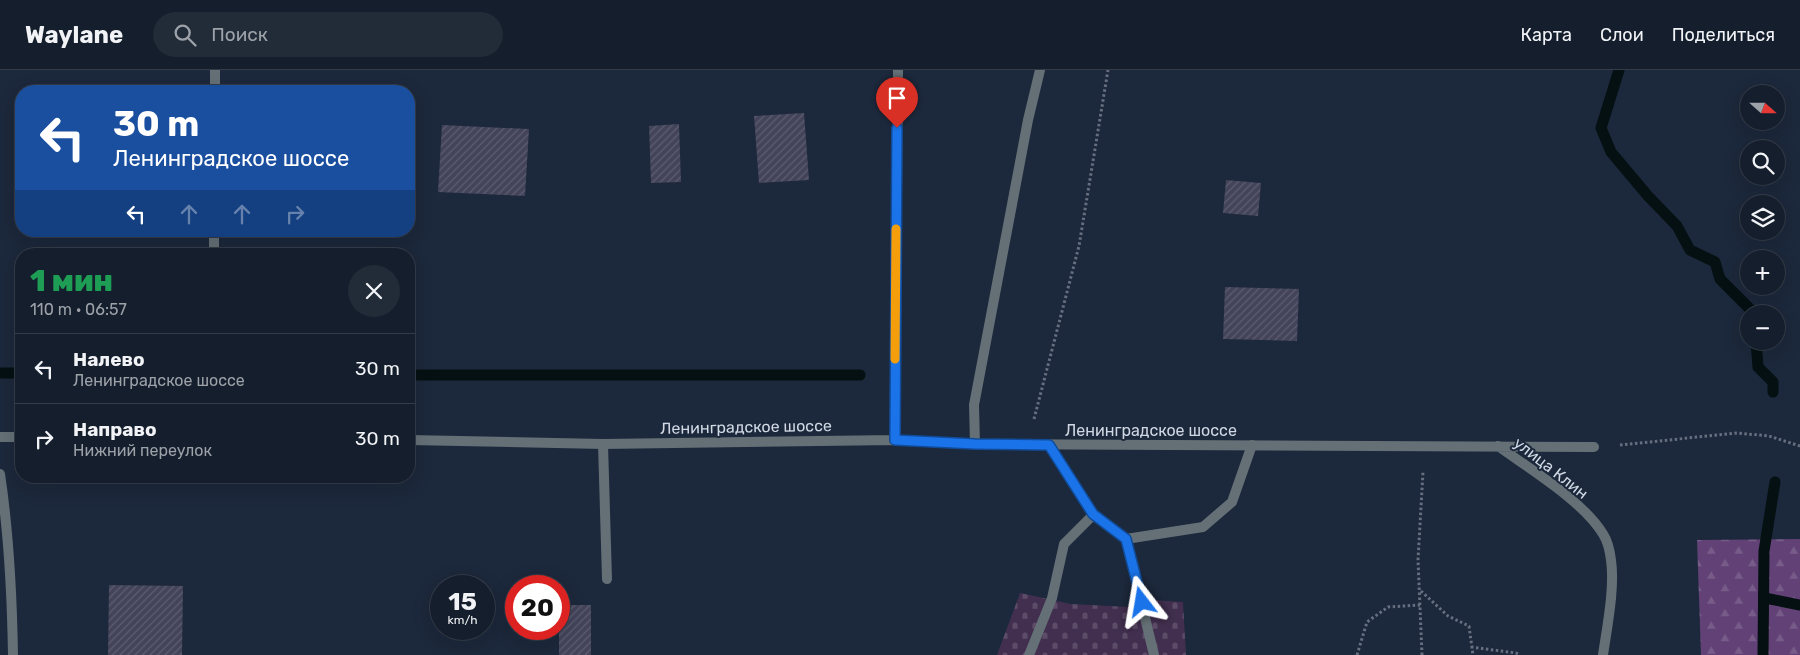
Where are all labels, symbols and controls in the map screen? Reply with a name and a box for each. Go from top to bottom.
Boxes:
search box [153,12,503,57]
text: Waylane [25,21,123,49]
icon: search [171,21,199,49]
text: Поиск [211,23,268,46]
text: Карта [1521,24,1572,46]
text: Слои [1600,24,1644,46]
text: Поделиться [1672,24,1775,46]
pin [876,77,918,128]
icon: arrive [883,84,911,112]
north arrow [1740,85,1785,130]
map controls [1740,85,1785,350]
text: 30 m [113,103,199,145]
icon: left [30,105,95,170]
button: search [1740,140,1785,185]
text: Ленинградское шоссе [113,145,349,172]
button: layers [1740,195,1785,240]
icon: left [122,200,150,228]
icon: ahead [175,200,203,228]
icon: ahead [228,200,256,228]
icon: right [281,200,309,228]
button: + [1740,250,1785,295]
text: 1 мин [30,263,113,299]
button: close [348,265,400,317]
text: 110 m · 06:57 [30,300,127,319]
button: − [1740,305,1785,350]
text: Налево [73,348,145,371]
icon: left [30,355,58,383]
text: 30 m [355,357,400,380]
text: Ленинградское шоссе [73,371,245,390]
street label: Ленинградское шоссе [660,416,832,438]
text: Направо [73,418,157,441]
street label: Ленинградское шоссе [1065,421,1237,440]
icon: right [30,425,58,453]
text: 30 m [355,427,400,450]
street label: улица Клин [1510,433,1592,503]
text: Нижний переулок [73,441,212,460]
speed limit sign: 20 [505,575,570,640]
position arrow [1115,575,1167,627]
text: 15 [448,587,477,616]
text: km/h [448,613,477,627]

